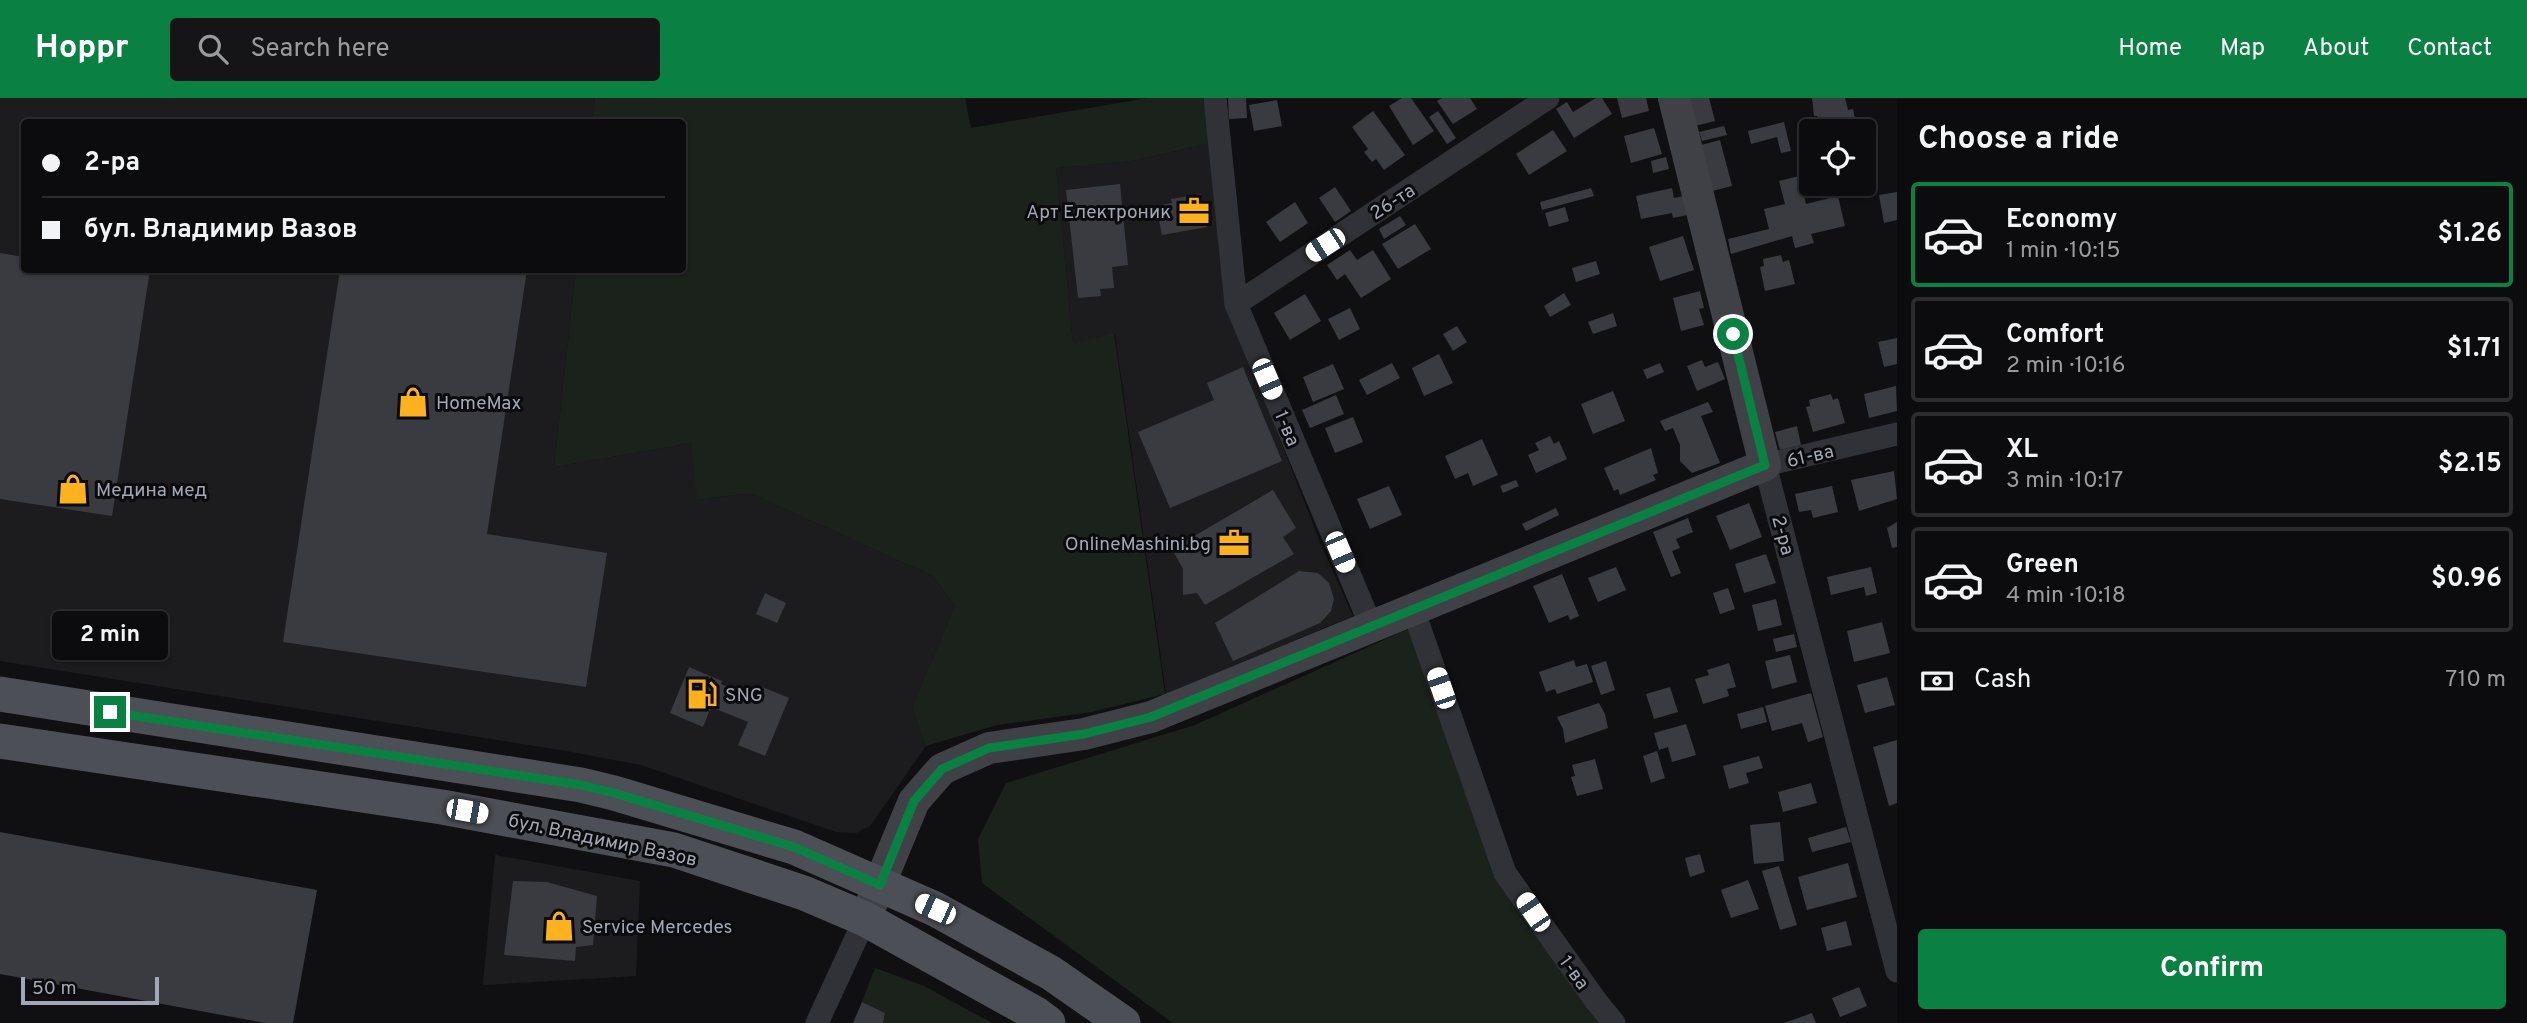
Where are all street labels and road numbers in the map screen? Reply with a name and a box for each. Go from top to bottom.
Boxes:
street label: 26-та [1366,179,1420,226]
street label: 1-ва [1268,407,1304,450]
street label: 61-ва [1785,440,1836,474]
street label: 2-ра [1765,513,1799,558]
street label: бул. Владимир Вазов [506,809,699,873]
street label: 1-ва [1553,952,1594,995]

